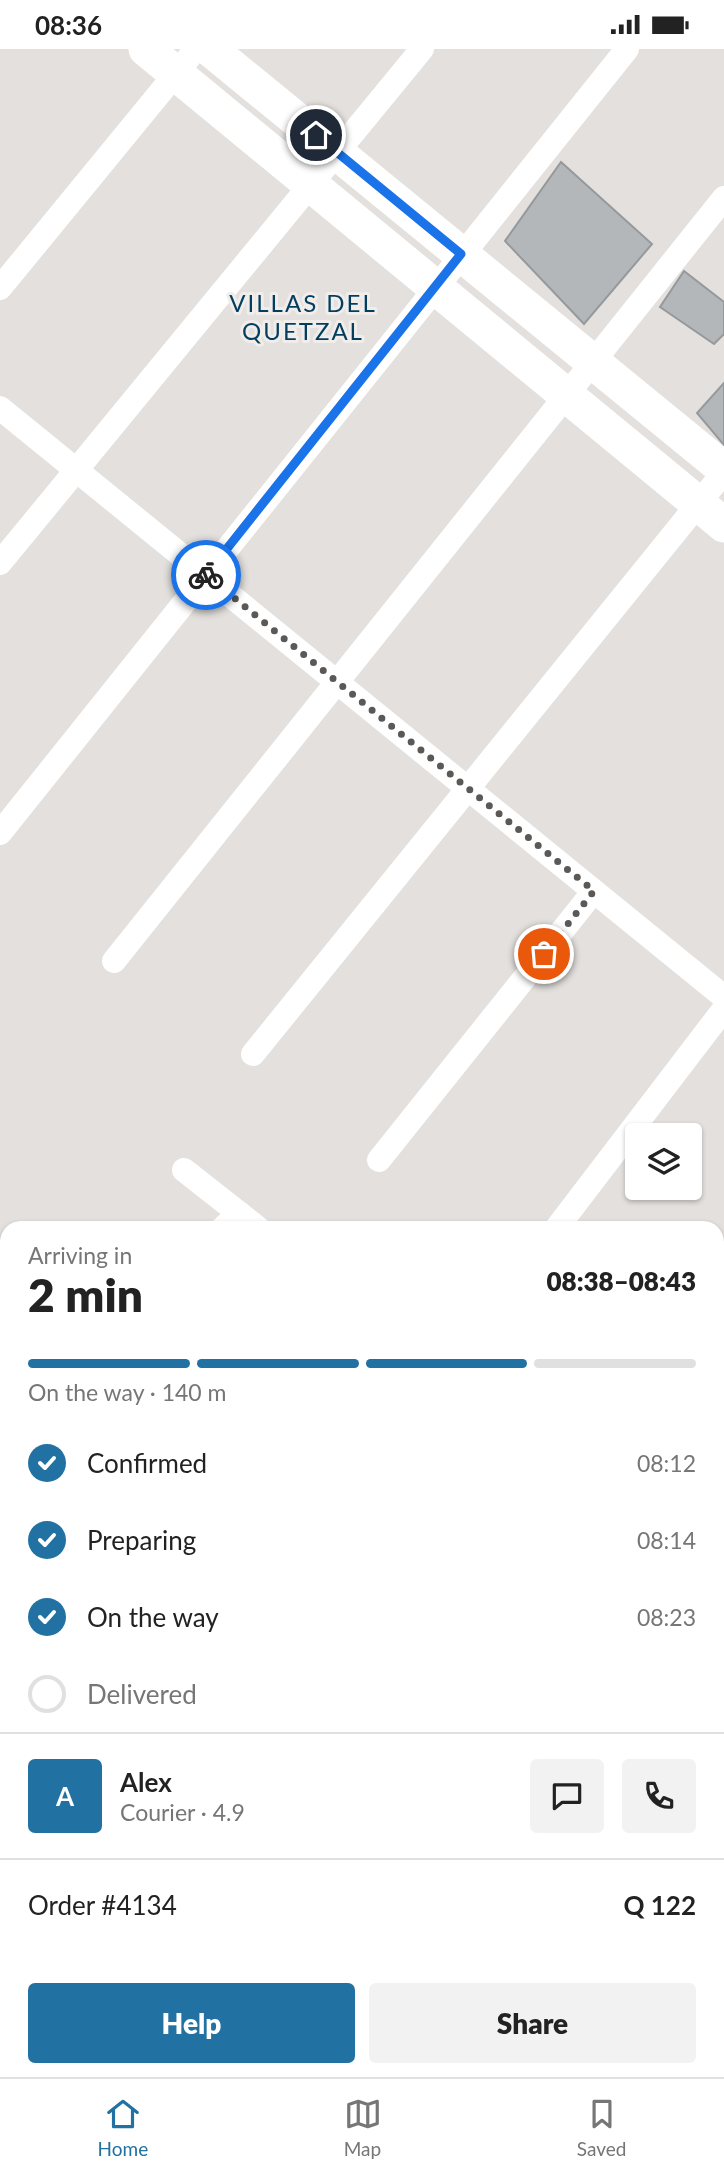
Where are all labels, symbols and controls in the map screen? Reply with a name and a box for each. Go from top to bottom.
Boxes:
text: 08:36 [35,9,102,41]
pin [286,105,346,165]
icon: home [297,116,335,154]
district label: VILLAS DEL QUETZAL [229,288,377,345]
courier [171,540,241,610]
icon: bike [187,556,225,594]
pin [514,924,574,984]
icon: bag [525,935,563,973]
map controls [625,1123,702,1200]
button: layers [625,1123,702,1200]
text: Arriving in [28,1241,132,1269]
text: 08:38–08:43 [546,1265,696,1297]
text: 2 min [28,1267,143,1322]
text: On the way · 140 m [28,1378,227,1406]
icon: check [28,1444,66,1482]
text: Confirmed [87,1447,207,1479]
text: 08:12 [637,1449,696,1477]
icon: check [28,1521,66,1559]
text: Preparing [87,1524,196,1556]
text: 08:14 [637,1526,696,1554]
icon: check [28,1598,66,1636]
text: On the way [87,1601,219,1633]
text: 08:23 [637,1603,696,1631]
text: Delivered [87,1678,197,1710]
button: chat [530,1759,604,1833]
button: phone [622,1759,696,1833]
text: Alex [120,1766,172,1798]
text: A [56,1780,74,1812]
text: Courier · 4.9 [120,1798,245,1826]
text: Order #4134 [28,1889,177,1921]
text: Q 122 [623,1889,696,1921]
button: Help [28,1983,355,2063]
button: Share [369,1983,696,2063]
tab: Home [98,2095,148,2160]
tab: Map [344,2095,382,2160]
tab: Saved [577,2095,626,2160]

